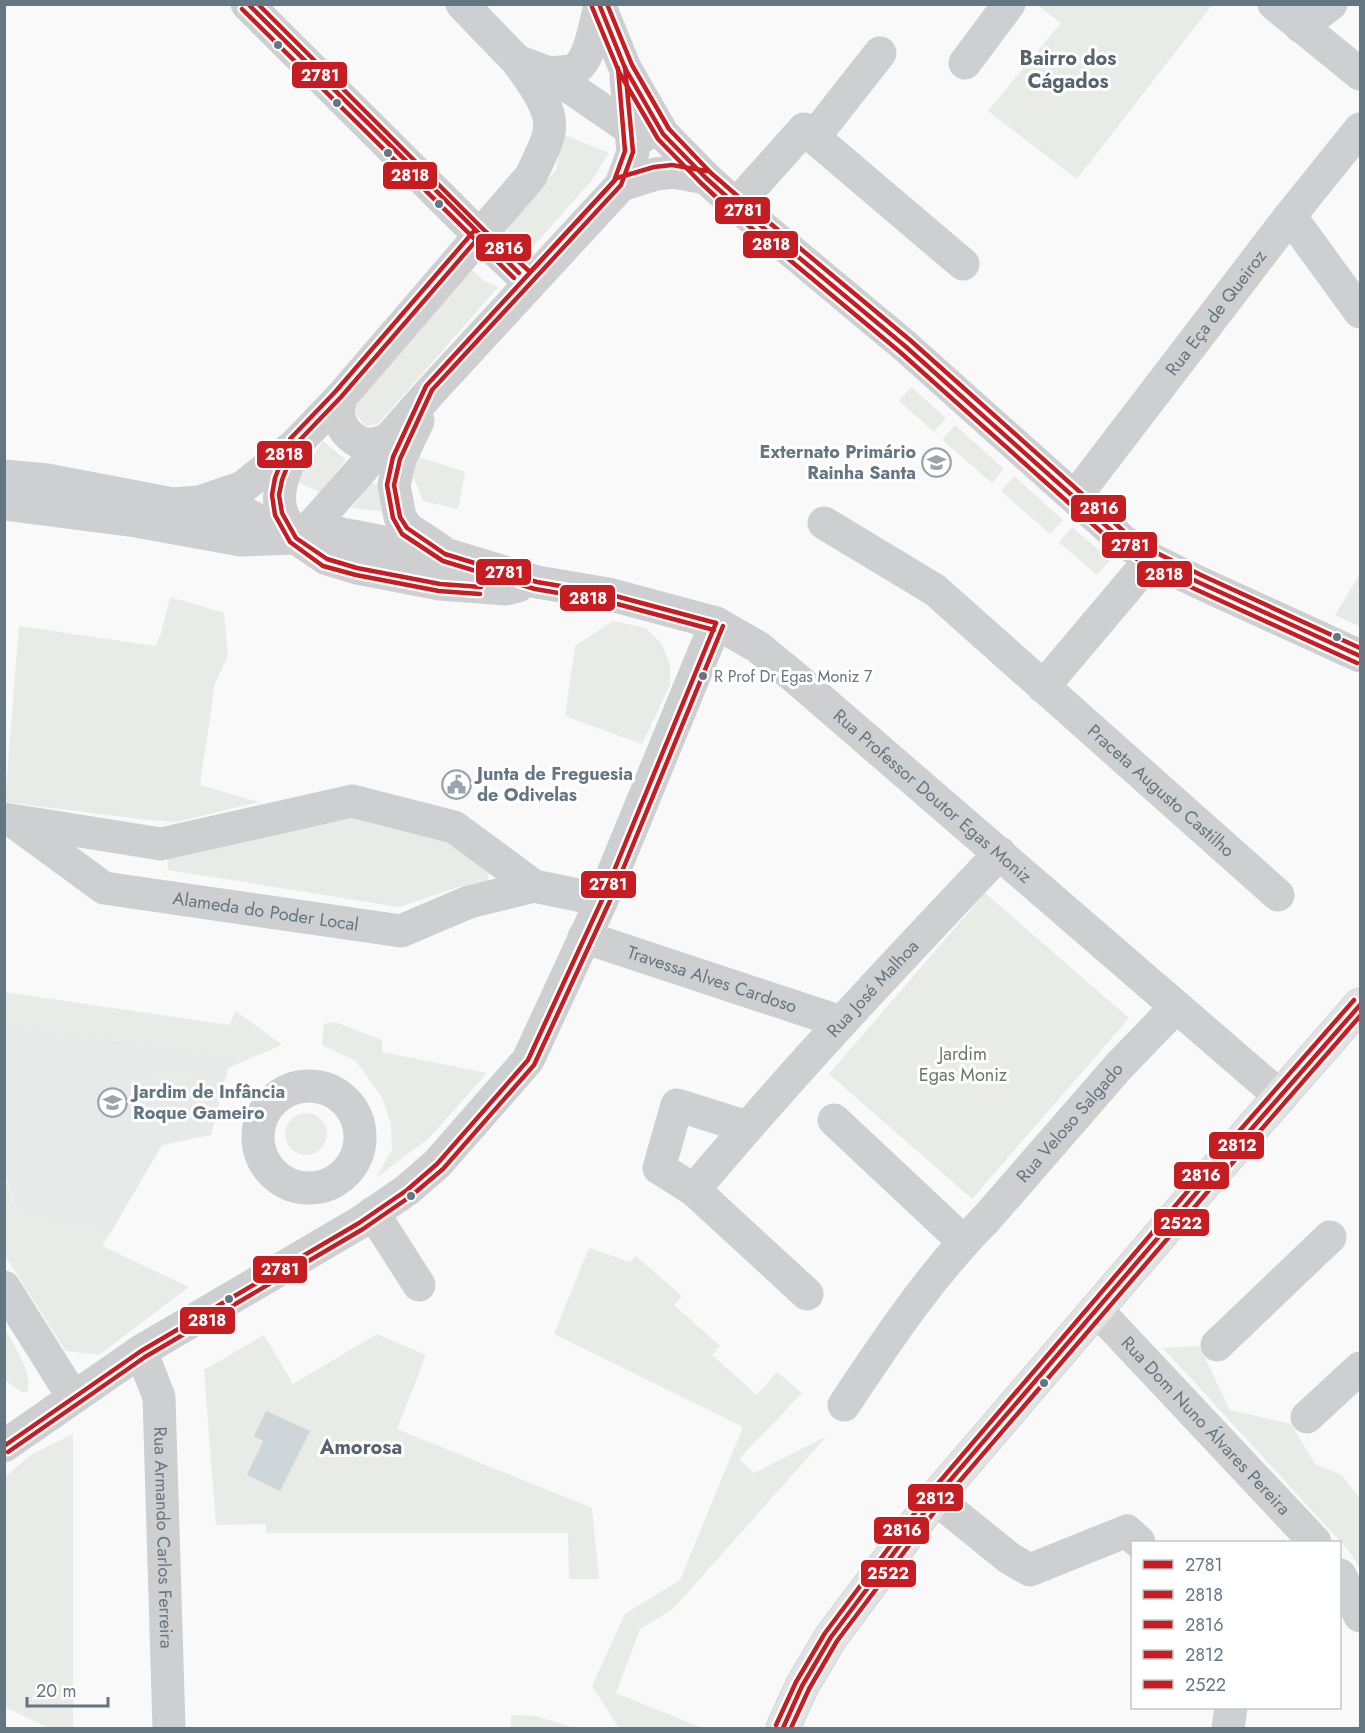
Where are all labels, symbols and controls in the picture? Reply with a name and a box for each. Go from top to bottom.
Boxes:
unlabelled marker [272,39,284,51]
district label: Bairro dos Cágados [1020,44,1116,96]
line badge: 2781 [291,61,348,89]
text: 2781 [301,64,339,87]
unlabelled marker [331,97,343,109]
unlabelled marker [382,147,394,159]
line badge: 2818 [382,161,438,190]
text: 2818 [391,164,429,187]
line badge: 2781 [714,196,771,225]
unlabelled marker [433,198,445,210]
text: 2781 [724,199,762,222]
line badge: 2818 [742,230,799,259]
line badge: 2816 [475,233,532,262]
text: 2818 [752,233,790,256]
text: 2816 [484,237,524,260]
street label: Rua Eça de Queiroz [1159,244,1273,381]
place label: Externato Primário Rainha Santa [760,439,916,486]
line badge: 2818 [256,440,313,469]
text: 2818 [265,443,303,466]
school or university icon: Externato Primário Rainha Santa [921,446,953,478]
line badge: 2816 [1070,494,1127,523]
text: 2816 [1079,497,1119,520]
line badge: 2781 [1101,531,1158,559]
text: 2781 [1111,534,1149,557]
line badge: 2781 [475,558,532,586]
line badge: 2818 [1136,560,1193,588]
text: 2781 [485,561,523,584]
text: 2818 [1145,563,1183,586]
line badge: 2818 [559,584,616,612]
text: 2818 [569,587,607,610]
unlabelled marker [1331,631,1343,643]
place label: R Prof Dr Egas Moniz 7 [714,665,873,688]
marker: R Prof Dr Egas Moniz 7 [697,670,709,682]
street label: Rua Professor Doutor Egas Moniz [827,703,1038,890]
street label: Praceta Augusto Castilho [1082,718,1240,864]
place label: Junta de Freguesia de Odivelas [474,761,633,808]
public building icon: Junta de Freguesia de Odivelas [440,768,472,800]
line badge: 2781 [580,870,637,899]
text: 2781 [589,873,627,896]
street label: Alameda do Poder Local [171,885,360,938]
street label: Rua José Malhoa [821,934,925,1043]
street label: Travessa Alves Cardoso [624,939,801,1020]
park label: Jardim Egas Moniz [919,1041,1008,1088]
street label: Rua Veloso Salgado [1010,1057,1129,1188]
place label: Jardim de Infância Roque Gameiro [130,1079,285,1126]
school or university icon: Jardim de Infância Roque Gameiro [96,1086,128,1118]
line badge: 2812 [1208,1131,1265,1160]
text: 2812 [1217,1134,1257,1157]
line badge: 2816 [1173,1161,1230,1190]
text: 2816 [1181,1164,1221,1187]
unlabelled marker [405,1190,417,1202]
line badge: 2522 [1153,1208,1210,1237]
text: 2522 [1160,1212,1202,1235]
line badge: 2781 [252,1255,308,1284]
text: 2781 [261,1258,299,1281]
unlabelled marker [223,1293,235,1305]
line badge: 2818 [179,1306,236,1335]
text: 2818 [188,1309,226,1332]
street label: Rua Dom Nuno Álvares Pereira [1115,1331,1297,1521]
unlabelled marker [1038,1377,1050,1389]
street label: Rua Armando Carlos Ferreira [147,1426,180,1649]
district label: Amorosa [319,1433,402,1462]
line badge: 2812 [907,1483,964,1512]
text: 2812 [915,1487,955,1510]
line badge: 2816 [873,1516,930,1545]
text: 2816 [882,1519,922,1542]
legend [1131,1541,1341,1709]
text: 2781 [1185,1552,1223,1578]
line badge: 2522 [860,1559,917,1588]
text: 2522 [867,1562,909,1585]
text: 2818 [1185,1582,1223,1608]
text: 2816 [1185,1612,1224,1638]
text: 2812 [1185,1642,1223,1668]
scale bar [27,1670,108,1708]
text: 2522 [1185,1672,1226,1698]
text: 20 m [36,1678,76,1704]

